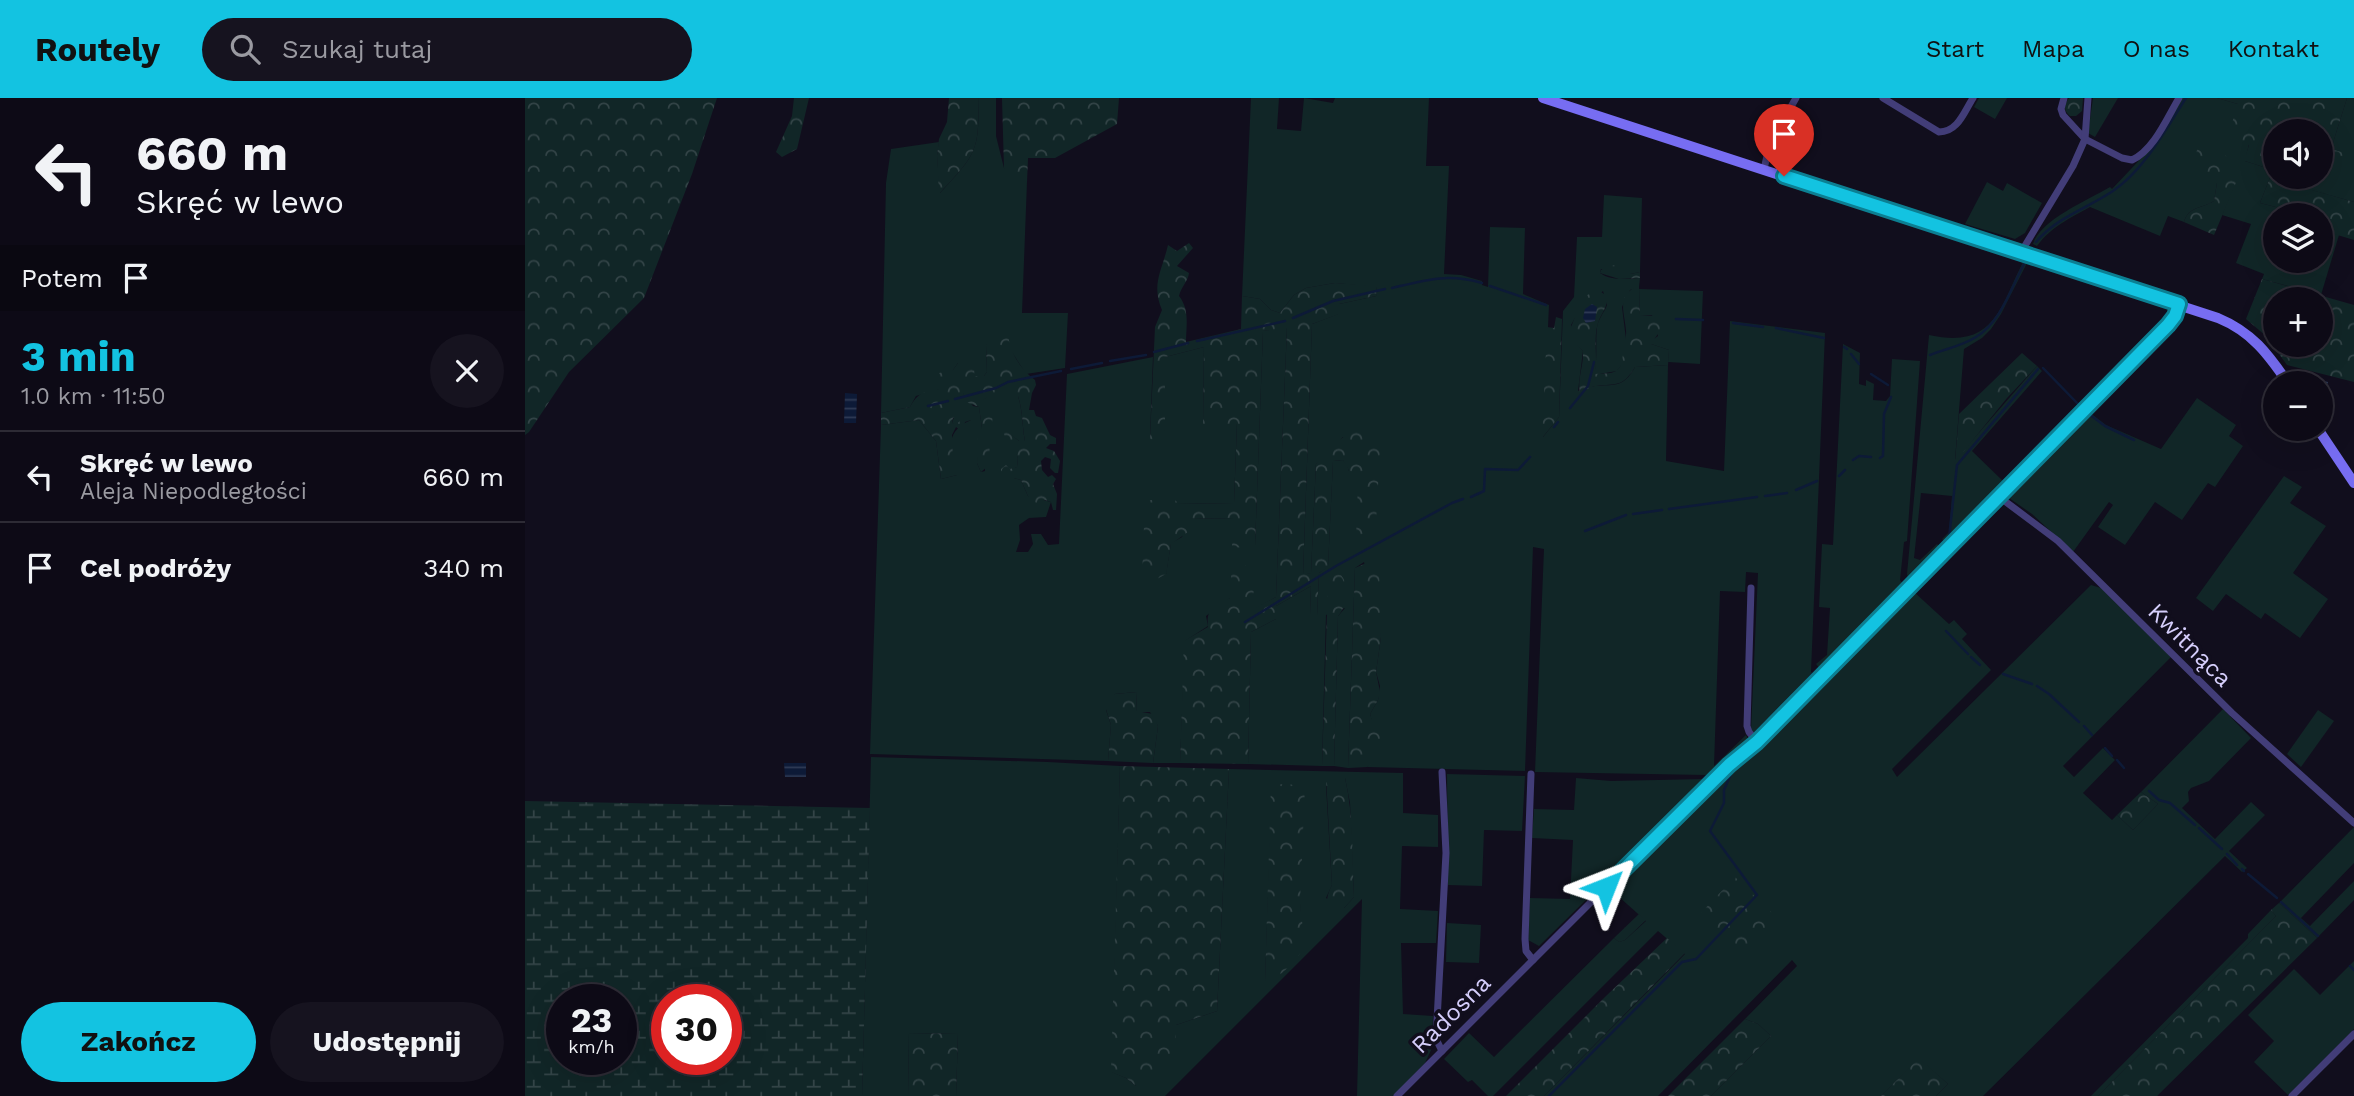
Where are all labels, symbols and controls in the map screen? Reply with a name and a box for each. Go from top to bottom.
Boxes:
search box [202,18,692,81]
text: Routely [35,30,160,69]
icon: search [226,30,264,68]
text: Szukaj tutaj [282,34,432,64]
text: Start [1926,35,1984,63]
text: Mapa [2022,35,2085,63]
text: O nas [2123,35,2190,63]
text: Kontakt [2228,35,2319,63]
pin [1754,104,1814,176]
icon: arrive [1765,115,1803,153]
map controls [2263,119,2333,441]
button: sound [2263,119,2333,189]
text: 660 m [136,124,288,182]
icon: left [21,126,112,217]
text: Skręć w lewo [136,183,344,221]
button: layers [2263,203,2333,273]
icon: arrive [117,259,155,297]
text: Potem [21,263,103,293]
button: + [2263,287,2333,357]
text: 3 min [21,332,136,381]
button: close [430,334,504,408]
button: − [2263,371,2333,441]
text: 1.0 km · 11:50 [21,383,166,410]
text: Skręć w lewo [80,448,253,478]
icon: left [21,458,59,496]
text: 660 m [423,462,504,492]
text: Aleja Niepodległości [80,478,307,505]
icon: arrive [21,549,59,587]
text: Cel podróży [80,553,231,583]
text: 340 m [423,553,504,583]
street label: Kwitnąca [2142,597,2238,693]
position arrow [1569,850,1643,924]
street label: Radosna [1406,969,1496,1059]
speed limit sign: 30 [651,984,742,1075]
text: 23 [571,999,612,1041]
button: Zakończ [21,1002,256,1082]
button: Udostępnij [270,1002,504,1082]
text: km/h [568,1036,615,1057]

